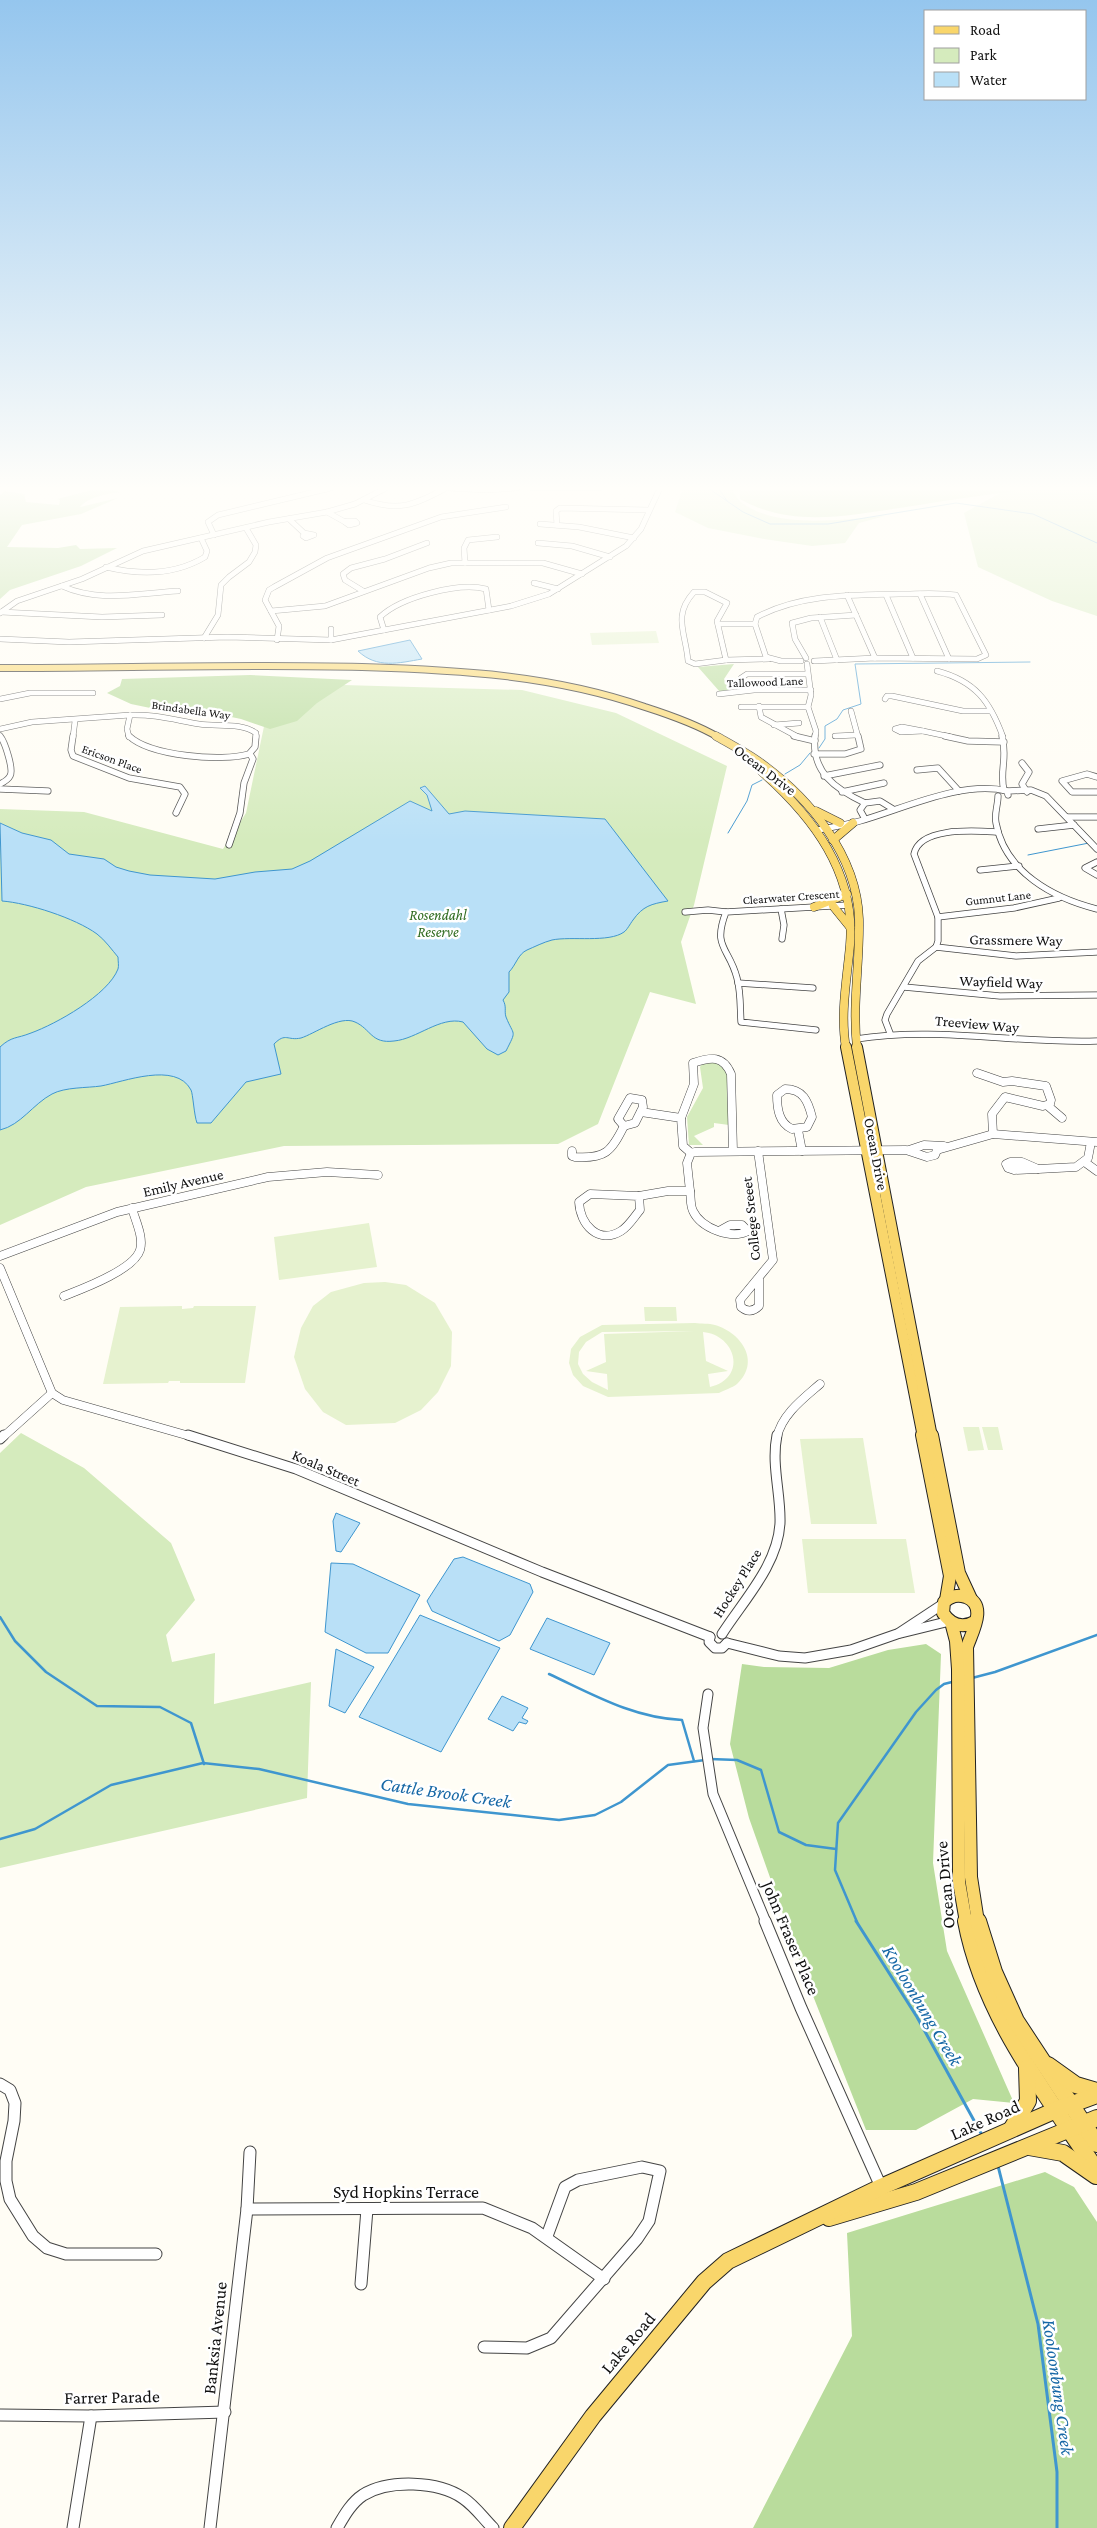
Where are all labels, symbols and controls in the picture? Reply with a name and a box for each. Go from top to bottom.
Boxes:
legend [924,10,1087,100]
text: Road [970,22,1001,38]
text: Park [970,47,997,63]
text: Water [970,72,1007,88]
street label: Tallowood Lane [727,674,803,690]
street label: Brindabella Way [151,698,232,723]
street label: Ericson Place [80,742,144,776]
street label: Ocean Drive [731,742,799,799]
street label: Clearwater Crescent [742,887,841,907]
street label: Gumnut Lane [964,888,1032,908]
park label: Rosendahl Reserve [409,907,467,940]
street label: Grassmere Way [969,931,1063,950]
street label: Wayfield Way [959,973,1043,992]
street label: Treeview Way [934,1012,1020,1037]
street label: Ocean Drive [861,1117,891,1192]
street label: Emily Avenue [141,1166,225,1201]
street label: College Sreeet [739,1175,764,1262]
street label: Koala Street [290,1447,363,1490]
street label: Hockey Place [710,1545,765,1621]
water label: Cattle Brook Creek [379,1773,513,1812]
street label: Ocean Drive [931,1840,959,1930]
street label: John Fraser Place [757,1876,824,1998]
water label: Kooloonbung Creek [878,1941,967,2070]
street label: Lake Road [947,2096,1023,2144]
street label: Syd Hopkins Terrace [333,2182,479,2202]
street label: Banksia Avenue [199,2281,231,2395]
street label: Lake Road [597,2308,660,2378]
water label: Kooloonbung Creek [1039,2318,1079,2457]
street label: Farrer Parade [64,2386,160,2408]

